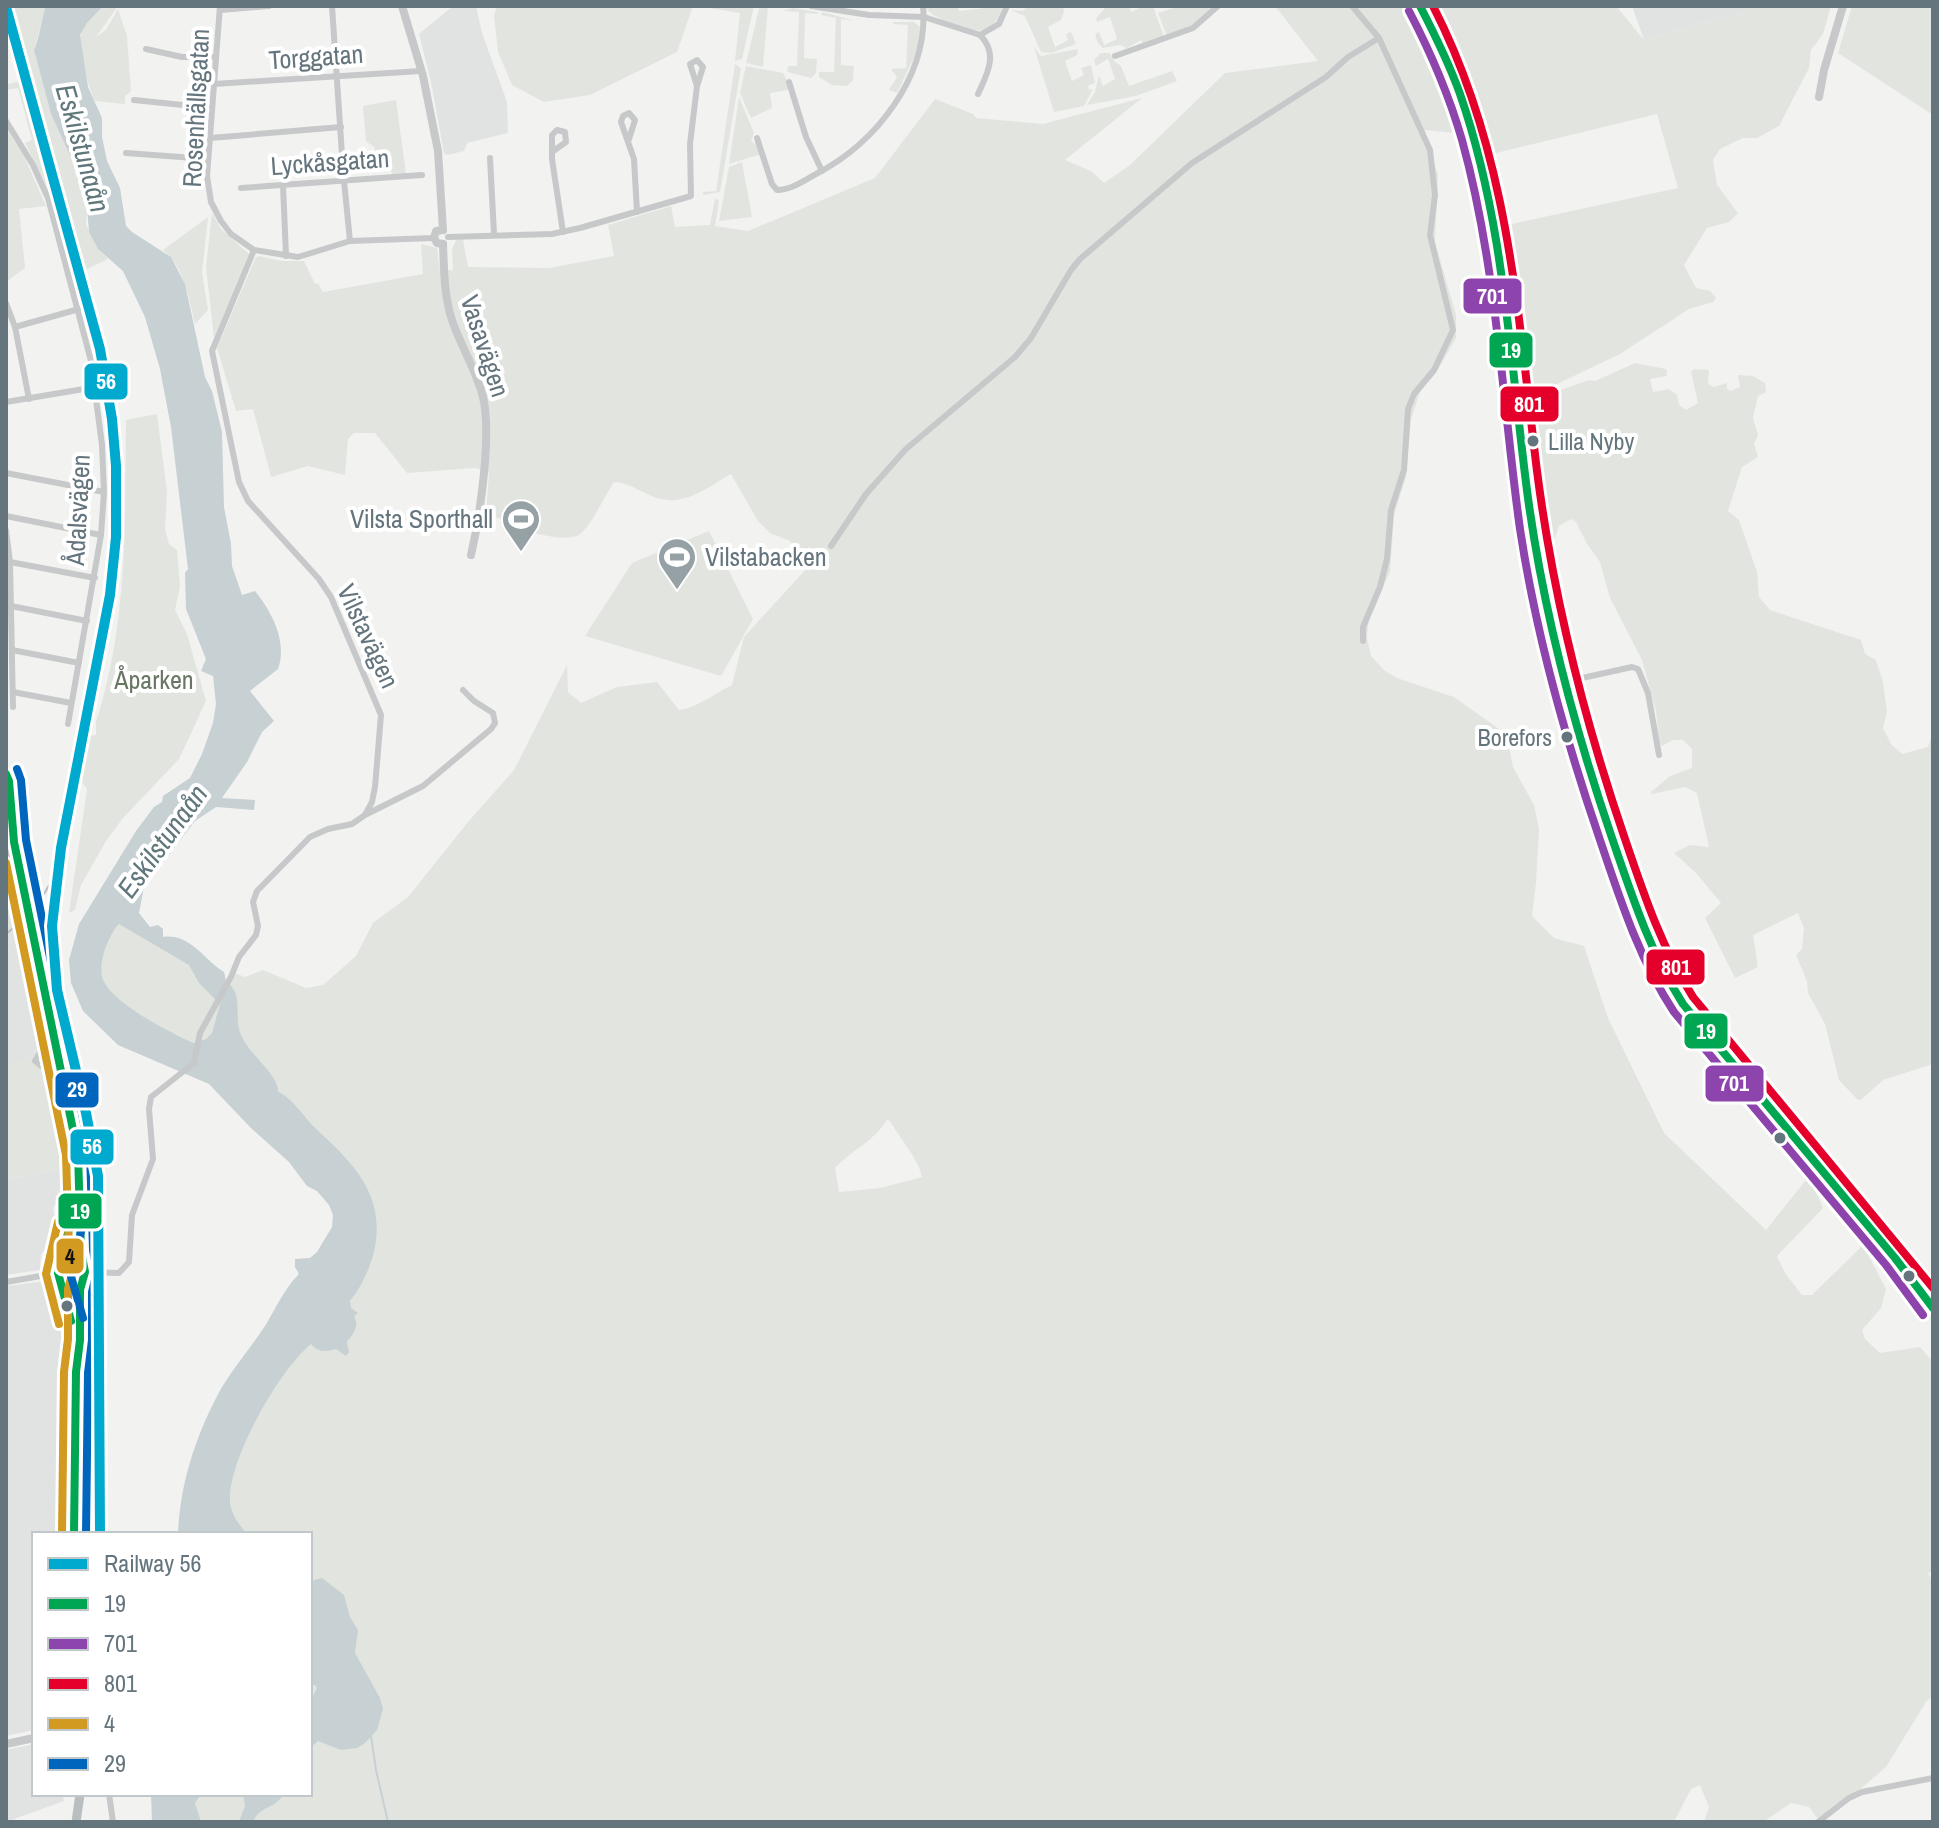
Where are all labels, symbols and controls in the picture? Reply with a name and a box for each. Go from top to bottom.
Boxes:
street label: Rosenhällsgatan [174,28,217,188]
street label: Torggatan [267,36,364,77]
water label: Eskilstunaån [47,80,119,216]
street label: Lyckåsgatan [269,140,391,183]
line badge: 701 [1462,277,1523,315]
text: 701 [1477,281,1508,311]
street label: Vasavägen [453,290,518,401]
line badge: 19 [1488,331,1534,369]
text: 19 [1501,335,1521,365]
line badge: 56 [83,362,129,401]
text: 56 [96,366,116,396]
line badge: 801 [1499,385,1560,423]
text: 801 [1514,389,1545,419]
place label: Lilla Nyby [1548,425,1635,457]
marker: Lilla Nyby [1525,433,1541,449]
street label: Ådalsvägen [57,453,98,568]
sports icon: Vilsta Sporthall [500,498,542,553]
place label: Vilsta Sporthall [350,501,493,536]
sports icon: Vilstabacken [656,536,698,591]
place label: Vilstabacken [705,539,827,574]
street label: Vilstavägen [329,578,408,694]
park label: Åparken [113,662,194,697]
place label: Borefors [1478,721,1552,753]
marker: Borefors [1559,729,1575,745]
water label: Eskilstunaån [108,777,216,905]
line badge: 801 [1645,948,1706,986]
text: 801 [1661,952,1692,982]
line badge: 19 [1683,1012,1729,1050]
text: 19 [1696,1016,1716,1046]
line badge: 701 [1704,1064,1765,1103]
text: 701 [1719,1068,1750,1098]
line badge: 29 [54,1071,100,1109]
text: 29 [67,1074,87,1104]
line badge: 56 [69,1128,115,1166]
unlabelled marker [1772,1130,1788,1146]
text: 56 [82,1131,102,1161]
line badge: 19 [57,1192,103,1230]
text: 19 [70,1196,90,1226]
line badge: 4 [55,1237,85,1275]
text: 4 [65,1241,75,1271]
unlabelled marker [1901,1268,1917,1284]
unlabelled marker [59,1298,75,1314]
legend [32,1532,312,1796]
text: Railway 56 [104,1547,201,1579]
text: 19 [104,1587,126,1619]
text: 701 [104,1627,137,1659]
text: 801 [104,1667,137,1699]
text: 4 [104,1707,115,1739]
text: 29 [104,1747,126,1779]

